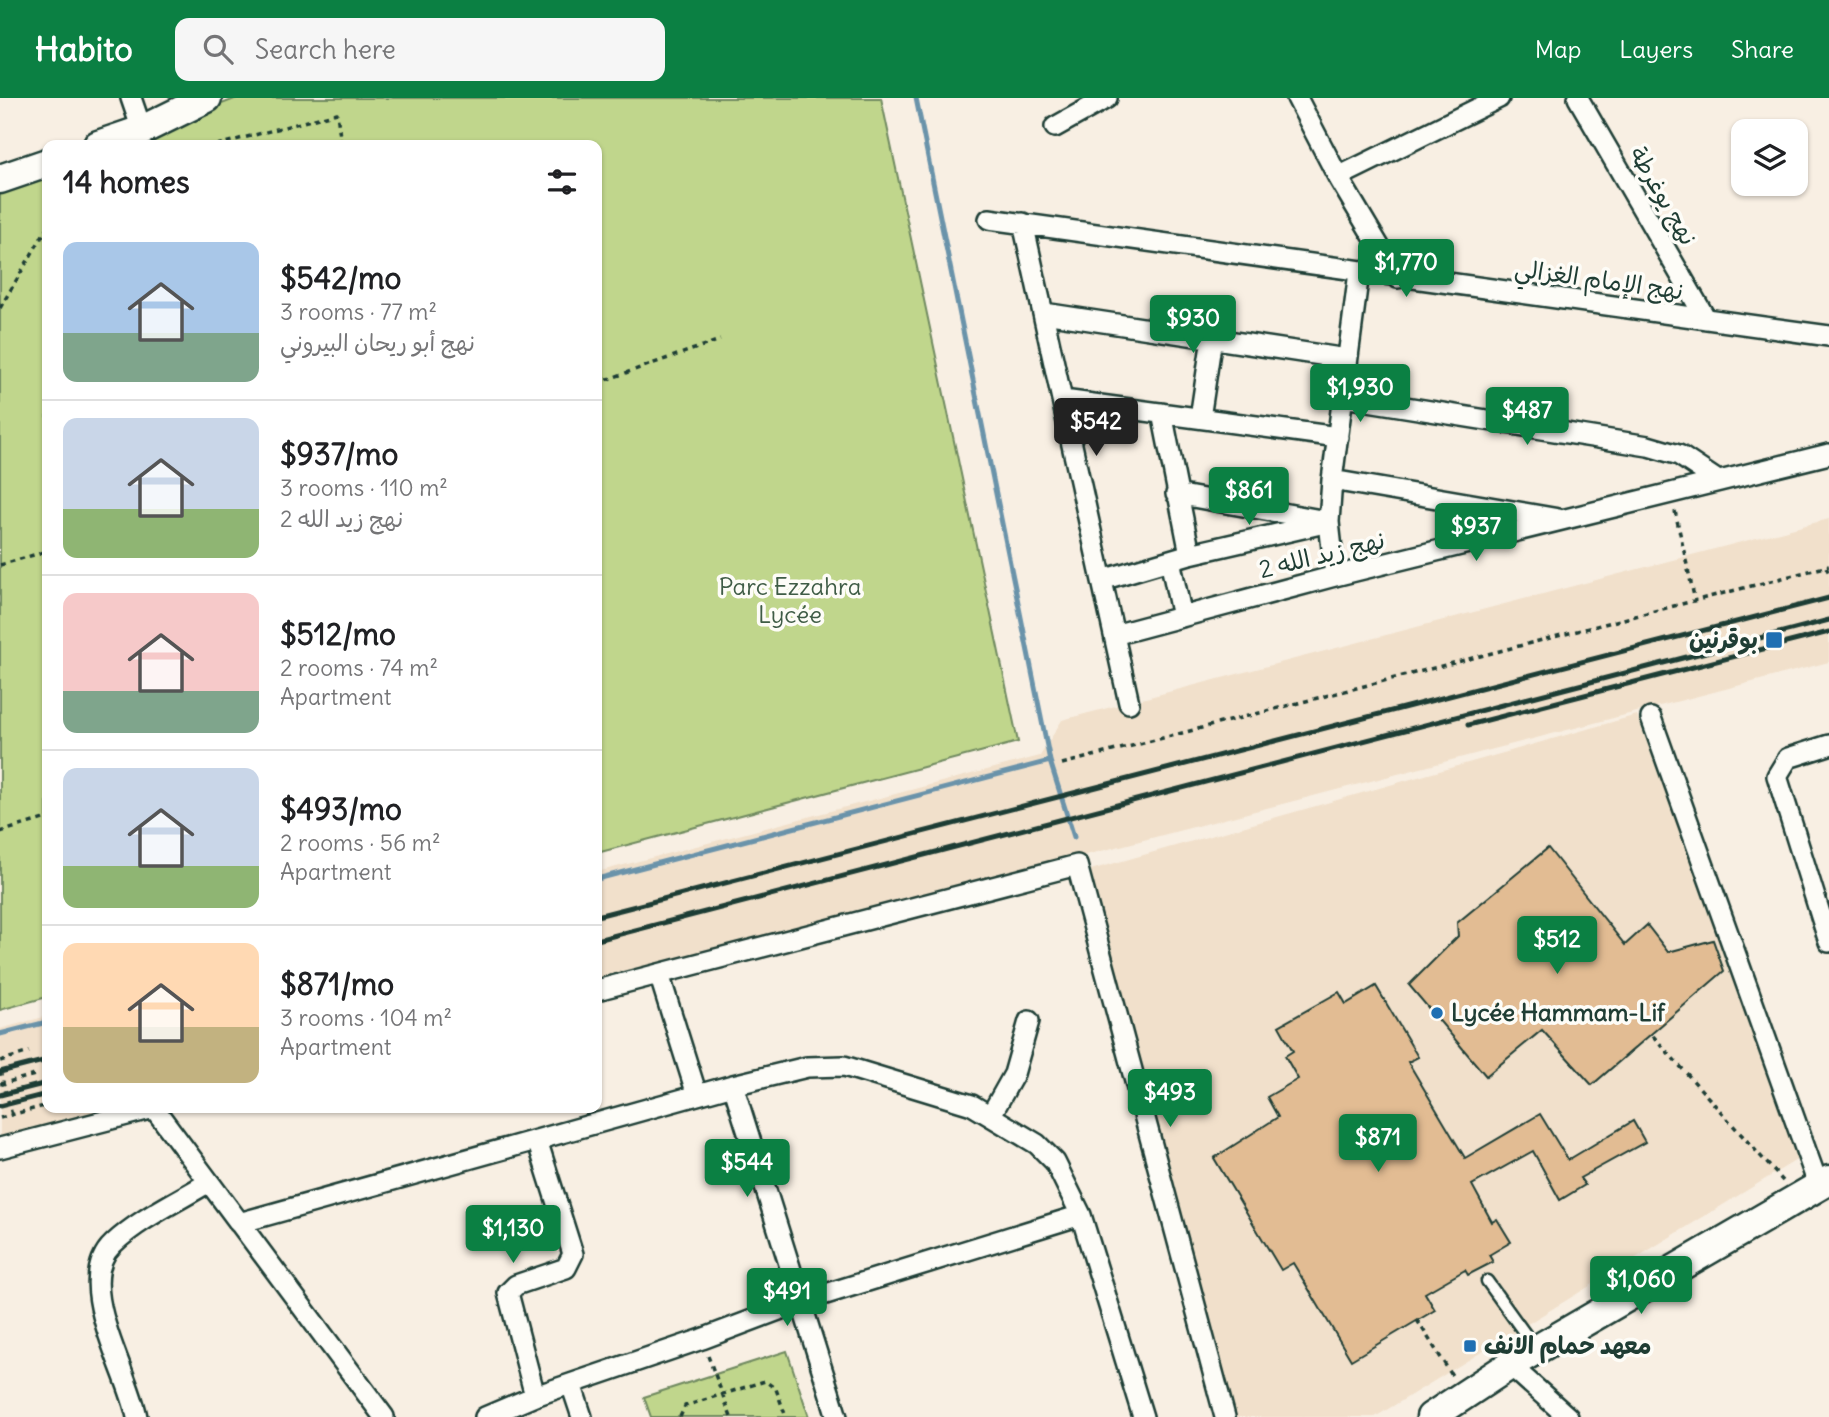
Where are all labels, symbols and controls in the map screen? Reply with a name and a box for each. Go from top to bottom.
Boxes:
search box [175,18,665,81]
text: Habito [35,28,133,70]
icon: search [199,30,237,68]
text: Search here [255,33,396,66]
text: Map [1535,34,1581,64]
text: Layers [1619,34,1693,64]
text: Share [1731,34,1794,64]
map controls [1731,119,1808,196]
button: layers [1731,119,1808,196]
street label: نهج يوغرطة [1622,141,1704,251]
text: 14 homes [63,163,190,201]
icon: filters [543,163,581,201]
pin: $1,770 [1349,240,1463,299]
text: $1,770 [1374,247,1438,276]
street label: نهج الإمام الغزالي [1512,252,1685,313]
text: $542/mo [280,259,401,297]
icon: home [119,270,203,354]
pin: $930 [1152,296,1234,355]
text: 3 rooms · 77 m² [280,297,437,326]
text: $930 [1166,303,1220,332]
text: نهج أبو ريحان البيروني [280,328,475,357]
pin: $1,930 [1303,364,1417,424]
text: $1,930 [1326,372,1394,401]
pin: $487 [1486,388,1568,447]
text: $487 [1502,395,1552,424]
pin: $542 [1055,398,1137,458]
text: $542 [1070,406,1122,435]
text: $937/mo [280,435,398,473]
icon: home [119,446,203,530]
pin: $861 [1208,468,1290,527]
text: 3 rooms · 110 m² [280,473,448,502]
text: $861 [1225,475,1273,504]
text: نهج زيد الله 2 [280,504,403,533]
pin: $937 [1435,504,1517,563]
text: $937 [1451,511,1501,540]
street label: نهج زيد الله 2 [1256,524,1388,586]
park label: Parc Ezzahra Lycée [719,571,861,629]
text: $512/mo [280,615,396,653]
icon: home [119,621,203,705]
place label: بوقرنين [1689,624,1758,655]
marker: بوقرنين [1764,630,1784,650]
text: 2 rooms · 74 m² [280,653,438,682]
text: Apartment [280,682,392,711]
text: $493/mo [280,790,402,828]
icon: home [119,796,203,880]
text: 2 rooms · 56 m² [280,828,441,857]
text: Apartment [280,857,392,886]
pin: $512 [1516,916,1598,976]
text: $512 [1533,924,1581,953]
text: $871/mo [280,965,394,1003]
icon: home [119,971,203,1055]
place label: Lycée Hammam-Lif [1451,997,1666,1027]
text: 3 rooms · 104 m² [280,1003,452,1032]
marker: Lycée Hammam-Lif [1429,1005,1445,1021]
text: Apartment [280,1032,392,1061]
pin: $493 [1129,1070,1211,1129]
text: $493 [1144,1077,1196,1106]
pin: $871 [1337,1114,1419,1174]
text: $871 [1355,1122,1401,1151]
pin: $544 [706,1140,788,1199]
text: $544 [721,1147,773,1176]
pin: $1,130 [456,1206,570,1265]
text: $1,130 [482,1213,544,1242]
pin: $1,060 [1584,1256,1698,1316]
text: $1,060 [1606,1264,1676,1293]
pin: $491 [746,1268,828,1328]
text: $491 [763,1276,811,1305]
place label: معهد حمام الانف [1484,1330,1651,1364]
marker: معهد حمام الانف [1462,1338,1478,1354]

